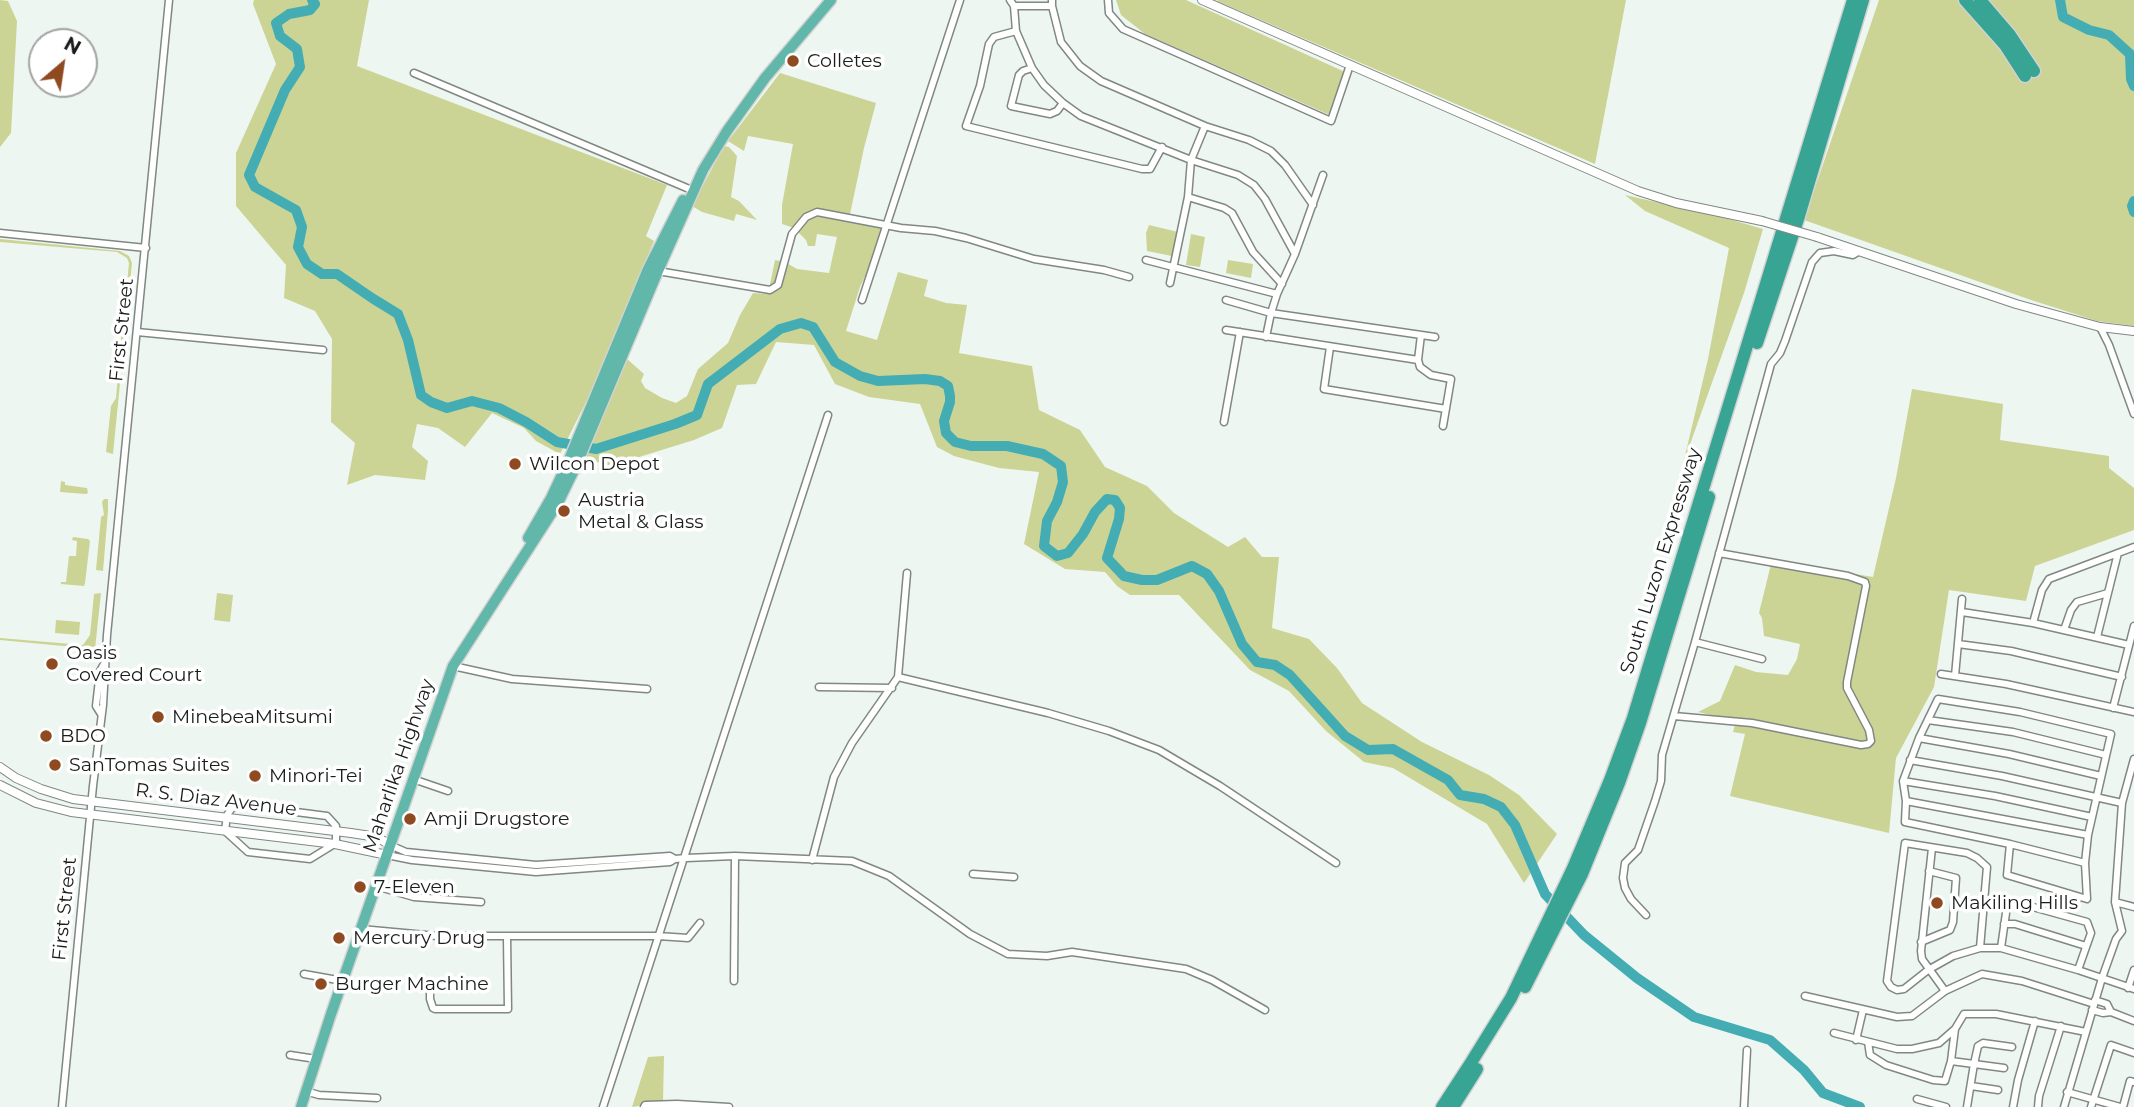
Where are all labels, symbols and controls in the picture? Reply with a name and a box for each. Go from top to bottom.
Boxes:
north arrow [28,28,98,98]
text: N [60,32,85,60]
place label: Colletes [807,50,882,72]
marker: Colletes [785,53,801,69]
street label: First Street [105,277,139,383]
street label: South Luzon Expressway [1616,445,1706,677]
place label: Wilcon Depot [529,453,660,475]
marker: Wilcon Depot [507,456,523,472]
place label: Austria Metal & Glass [578,489,703,533]
marker: Austria Metal & Glass [556,503,572,519]
place label: Oasis Covered Court [66,642,202,686]
marker: Oasis Covered Court [44,656,60,672]
street label: Maharlika Highway [359,676,439,856]
place label: MinebeaMitsumi [172,706,333,728]
marker: MinebeaMitsumi [150,709,166,725]
place label: BDO [60,725,106,747]
marker: BDO [38,728,54,744]
place label: SanTomas Suites [69,754,230,776]
marker: SanTomas Suites [47,757,63,773]
place label: Minori-Tei [269,765,363,787]
marker: Minori-Tei [247,768,263,784]
street label: R. S. Diaz Avenue [134,779,298,821]
place label: Amji Drugstore [424,808,570,830]
marker: Amji Drugstore [402,811,418,827]
street label: First Street [48,856,82,962]
place label: 7-Eleven [374,876,455,898]
marker: 7-Eleven [352,879,368,895]
place label: Makiling Hills [1951,892,2078,914]
marker: Makiling Hills [1929,895,1945,911]
place label: Mercury Drug [353,927,485,949]
marker: Mercury Drug [331,930,347,946]
place label: Burger Machine [335,973,489,995]
marker: Burger Machine [313,976,329,992]

